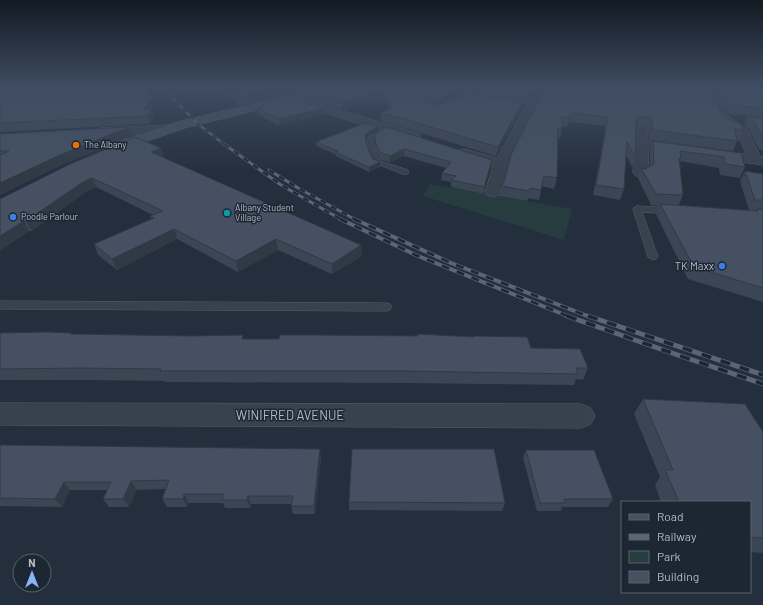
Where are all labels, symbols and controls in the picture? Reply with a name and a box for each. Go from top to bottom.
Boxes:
place label: The Albany [84,139,126,150]
marker: The Albany [71,140,81,150]
place label: Albany Student Village [235,202,294,223]
marker: Albany Student Village [222,208,232,218]
place label: Poodle Parlour [21,211,79,222]
marker: Poodle Parlour [8,212,18,222]
place label: TK Maxx [675,259,714,272]
marker: TK Maxx [717,261,727,271]
street label: WINIFRED AVENUE [236,407,344,423]
legend [621,501,751,593]
text: Road [657,509,684,523]
text: Railway [657,529,697,543]
text: Park [657,549,681,563]
north arrow [12,553,52,593]
text: N [28,556,36,569]
text: Building [657,569,699,583]

